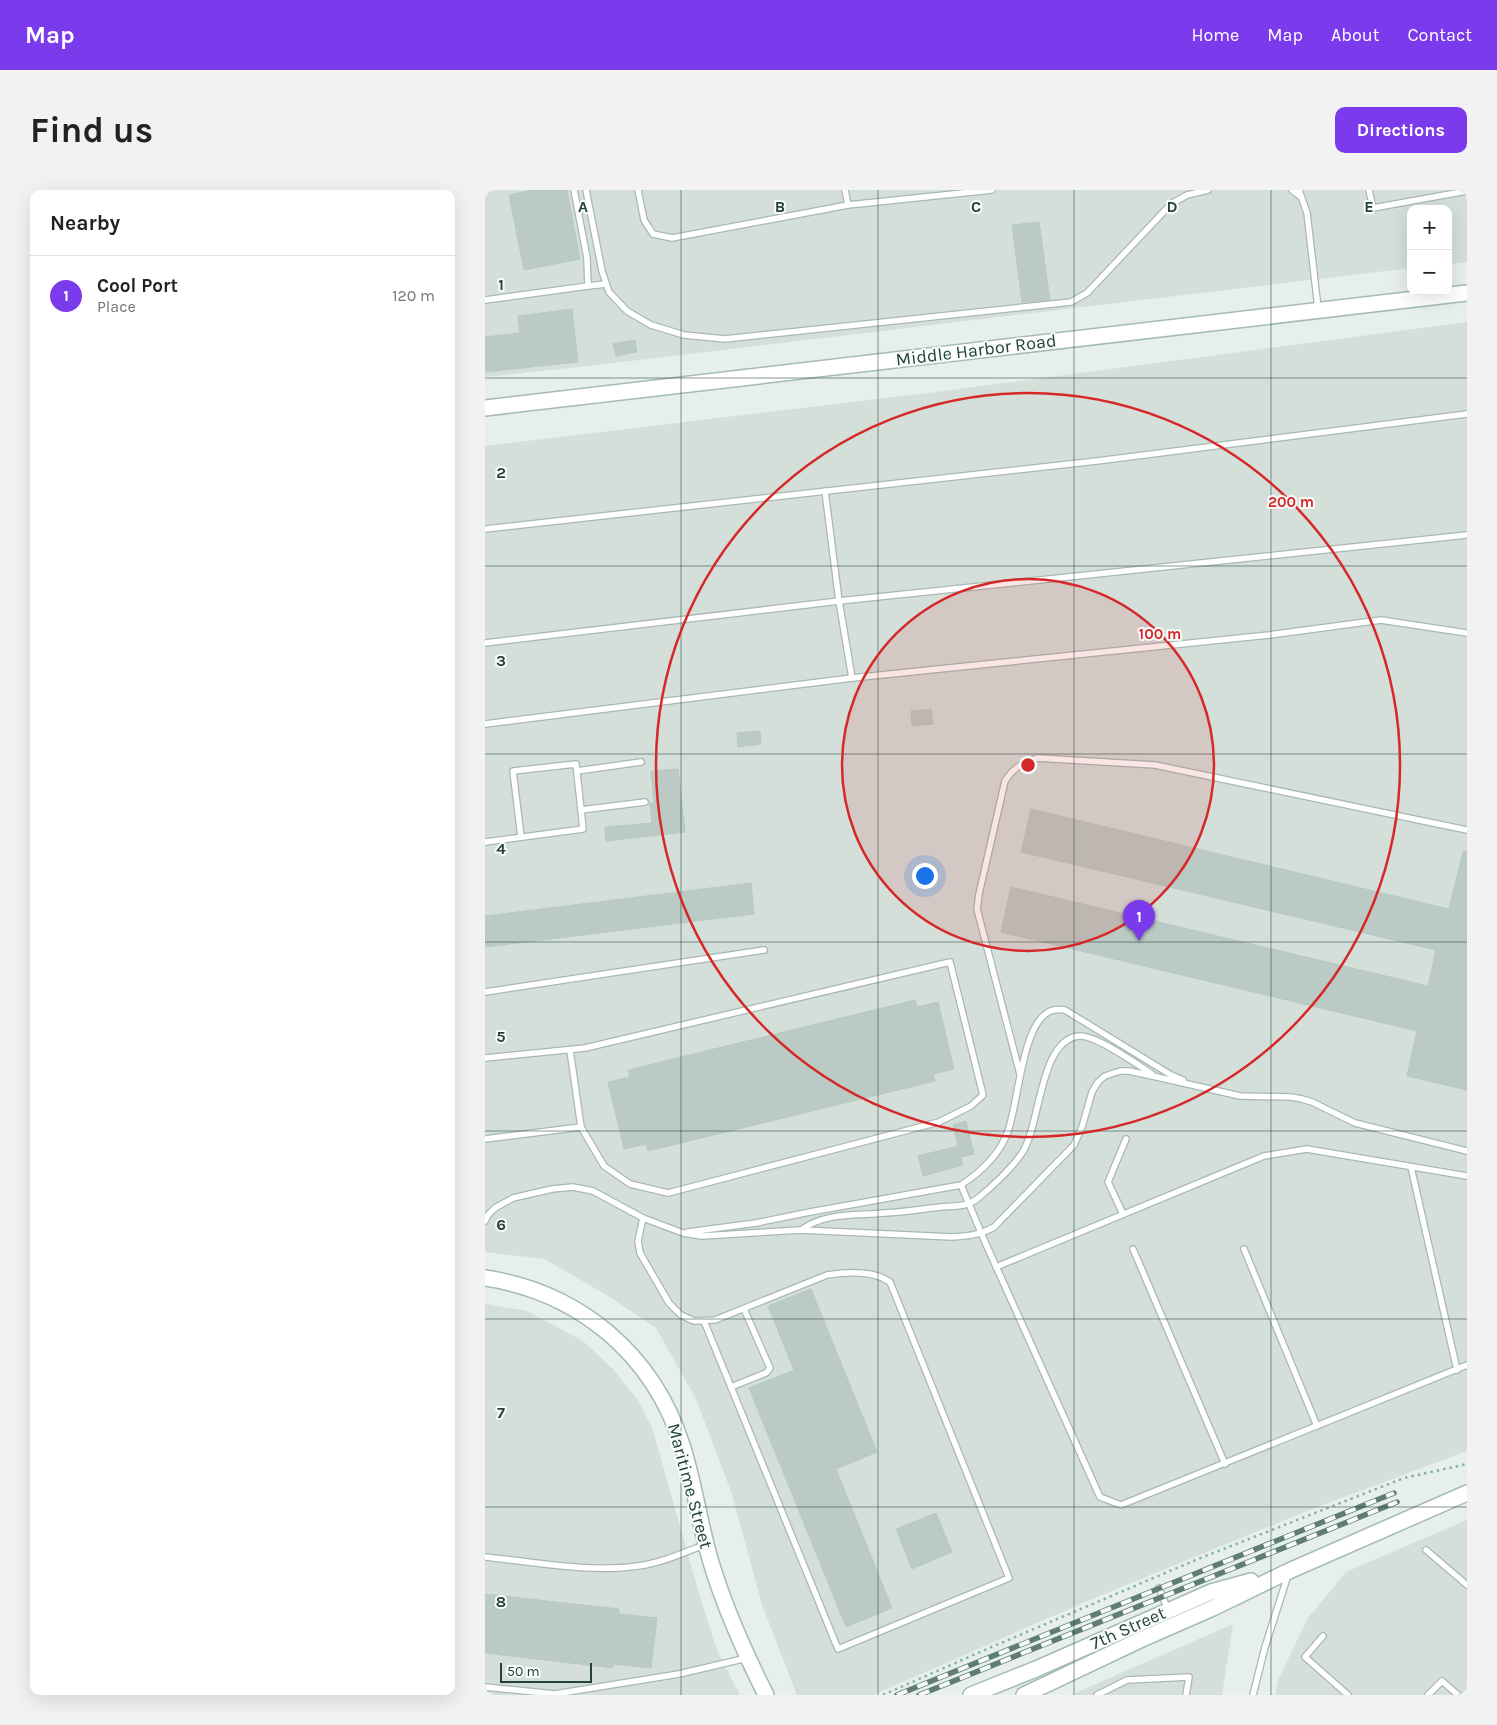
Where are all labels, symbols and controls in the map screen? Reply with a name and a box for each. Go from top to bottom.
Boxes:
text: Map [25,21,75,49]
text: Home [1191,24,1239,46]
text: Map [1267,24,1303,46]
text: About [1331,24,1380,46]
text: Contact [1408,24,1472,46]
button: Directions [1335,107,1467,153]
text: Find us [30,110,153,151]
text: A [578,197,588,216]
text: B [775,197,785,216]
text: C [971,197,981,216]
text: D [1167,197,1178,216]
text: E [1364,197,1374,216]
map controls [1407,205,1452,295]
button: + [1407,205,1452,250]
text: Nearby [50,211,120,235]
button: − [1407,250,1452,295]
text: Cool Port [97,275,178,297]
text: 1 [498,275,504,294]
text: 1 [63,286,69,305]
text: 120 m [392,286,435,305]
text: Place [97,297,136,316]
street label: Middle Harbor Road [894,329,1058,371]
text: 2 [496,463,506,482]
text: 200 m [1268,493,1314,511]
text: 100 m [1139,625,1181,643]
text: 3 [496,651,506,670]
centre of rings [1019,756,1037,774]
text: 4 [496,839,506,858]
your location [912,863,938,889]
pin: 1 [1123,900,1155,941]
text: 5 [496,1027,506,1046]
text: 6 [496,1215,506,1234]
text: 7 [497,1403,505,1422]
street label: Maritime Street [663,1421,717,1551]
text: 8 [496,1592,506,1611]
street label: 7th Street [1087,1602,1169,1654]
scale bar [500,1660,593,1683]
text: 50 m [507,1663,540,1680]

